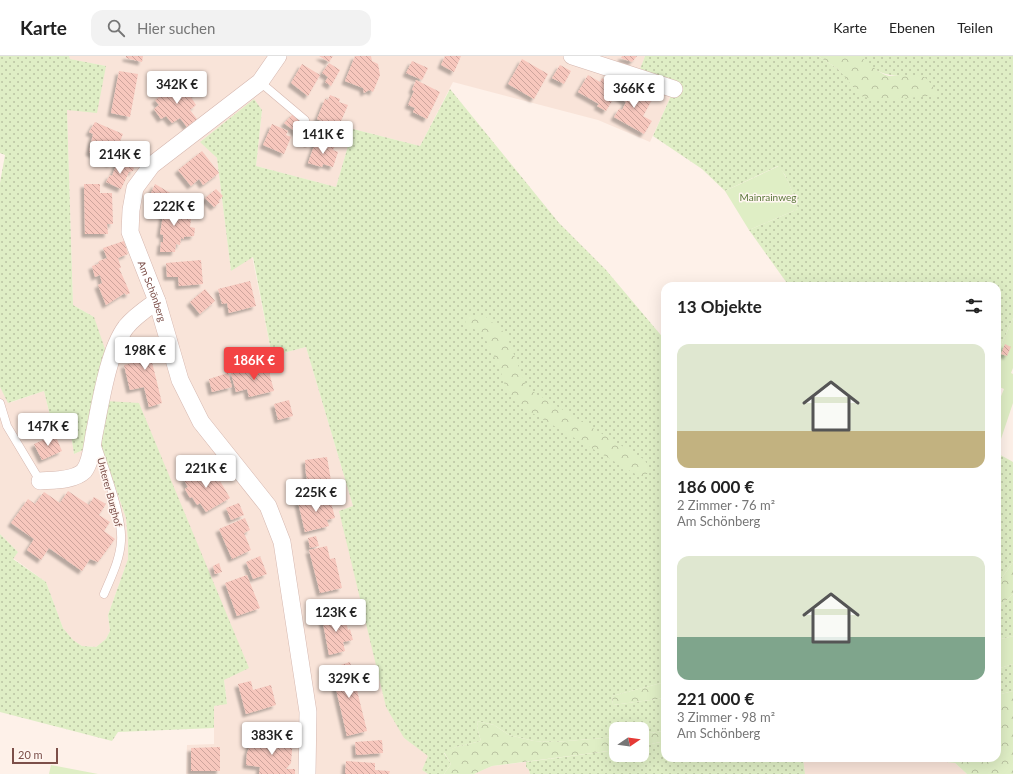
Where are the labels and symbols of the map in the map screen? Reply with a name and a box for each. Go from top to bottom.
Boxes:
pin: 342K € [144,71,210,105]
pin: 366K € [601,75,667,109]
pin: 141K € [290,121,356,155]
pin: 214K € [87,141,153,175]
park label: Mainrainweg [740,191,796,203]
pin: 222K € [141,193,207,227]
street label: Am Schönberg [136,259,169,323]
pin: 198K € [112,337,178,371]
pin: 186K € [221,347,287,381]
pin: 147K € [15,413,81,447]
pin: 221K € [173,455,239,489]
street label: Unterer Burghof [95,456,125,529]
pin: 225K € [283,479,349,513]
pin: 123K € [303,599,369,633]
pin: 329K € [316,665,382,699]
pin: 383K € [239,722,305,756]
north arrow [609,722,649,762]
scale bar [12,746,58,765]

